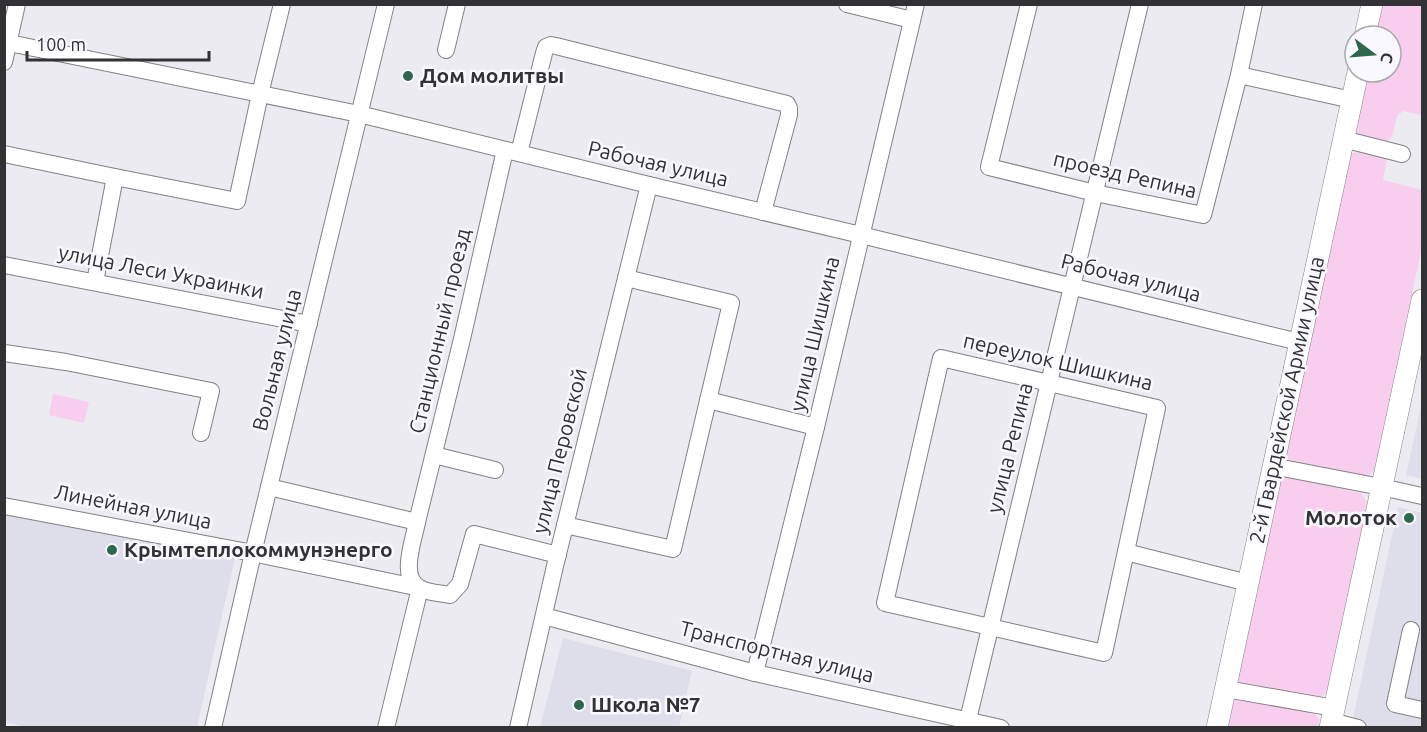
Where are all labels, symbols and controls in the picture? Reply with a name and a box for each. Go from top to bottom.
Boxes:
scale bar [27,24,208,62]
north arrow [1343,24,1403,84]
text: 100 m [36,34,86,54]
text: С [1377,51,1397,66]
place label: Дом молитвы [420,63,564,87]
marker: Дом молитвы [401,69,415,83]
street label: Рабочая улица [586,135,731,191]
street label: проезд Репина [1051,146,1199,202]
street label: Станционный проезд [404,226,474,436]
street label: улица Леси Украинки [56,239,266,303]
street label: Рабочая улица [1059,248,1204,306]
street label: улица Шишкина [785,254,844,414]
street label: 2-й Гвардейской Армии улица [1244,254,1328,546]
street label: Вольная улица [247,286,305,433]
street label: переулок Шишкина [961,328,1155,395]
street label: улица Перовской [527,366,591,536]
street label: улица Репина [981,380,1037,515]
street label: Линейная улица [52,479,214,533]
place label: Молоток [1305,505,1397,529]
marker: Молоток [1402,511,1416,525]
place label: Крымтеплокоммунэнерго [124,537,393,561]
marker: Крымтеплокоммунэнерго [105,543,119,557]
street label: Транспортная улица [678,615,877,687]
place label: Школа №7 [591,692,701,716]
marker: Школа №7 [572,698,586,712]

